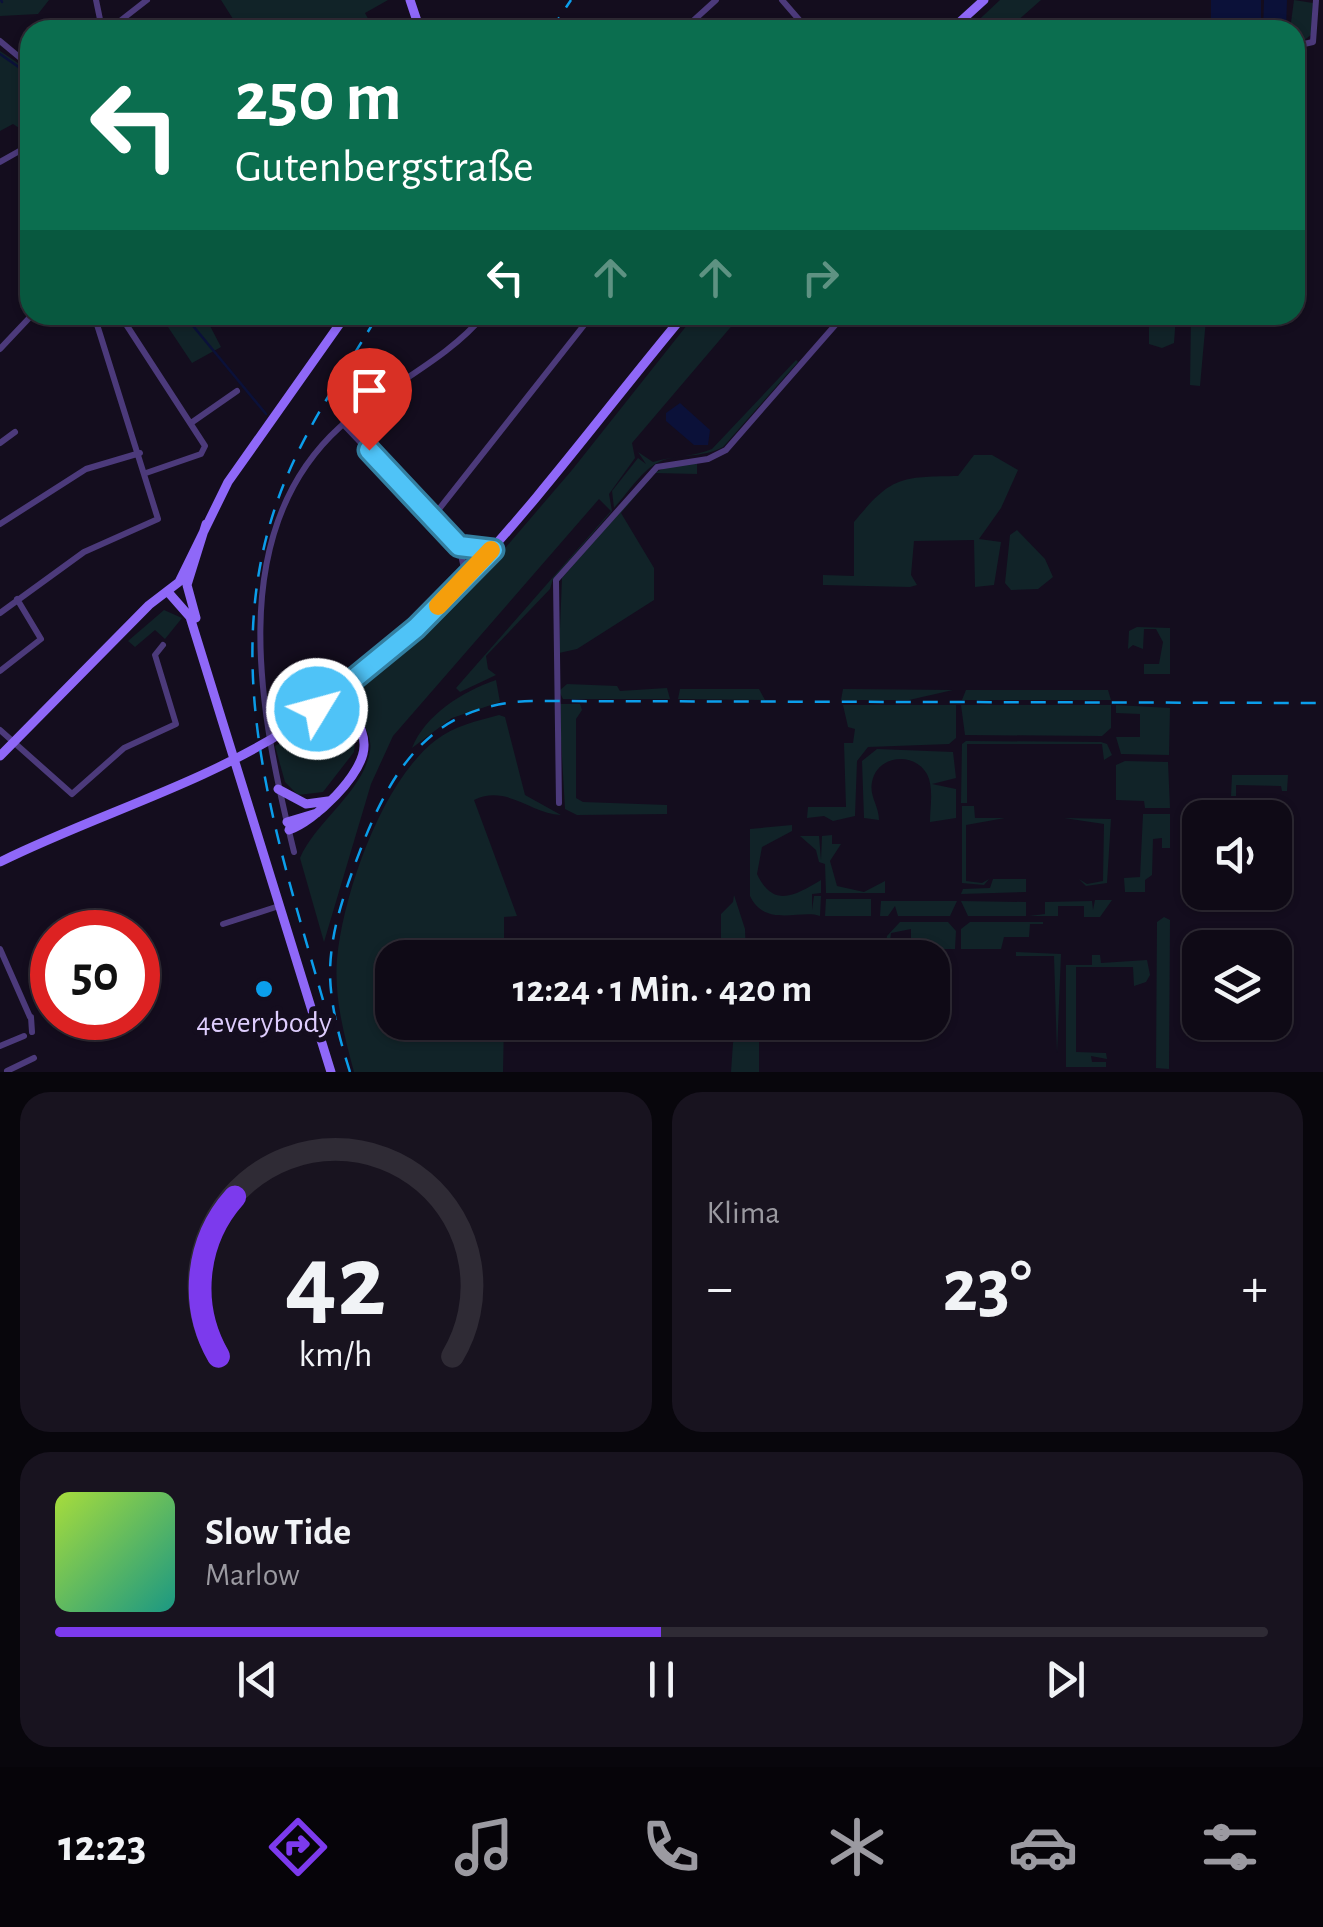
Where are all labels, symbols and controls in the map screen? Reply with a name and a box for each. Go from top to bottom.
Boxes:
icon: left [70,60,200,190]
text: 250 m [235,63,402,133]
text: Gutenbergstraße [235,145,534,190]
icon: left [478,250,533,305]
icon: ahead [583,250,638,305]
icon: ahead [688,250,743,305]
icon: right [793,250,848,305]
pin [327,348,412,451]
icon: arrive [342,363,397,418]
position arrow [265,657,369,761]
map controls [1182,800,1292,1040]
button: sound [1182,800,1292,910]
speed limit sign: 50 [30,910,160,1040]
button: layers [1182,930,1292,1040]
text: 12:24 · 1 Min. · 420 m [513,971,812,1009]
marker: 4everybody [253,978,275,1000]
place label: 4everybody [196,1008,332,1038]
text: Klima [707,1197,780,1229]
text: 42 [285,1231,386,1335]
text: 23° [942,1250,1032,1325]
text: − [707,1261,733,1316]
text: + [1242,1261,1268,1316]
text: km/h [299,1337,373,1373]
text: Slow Tide [205,1514,351,1552]
text: Marlow [205,1559,300,1591]
icon: previous [230,1652,285,1707]
icon: pause [634,1652,689,1707]
icon: next [1038,1652,1093,1707]
icon: directions [263,1812,333,1882]
icon: music [449,1812,519,1882]
icon: phone [636,1812,706,1882]
icon: climate [822,1812,892,1882]
icon: car [1008,1812,1078,1882]
icon: filters [1195,1812,1265,1882]
text: 12:23 [58,1824,146,1869]

